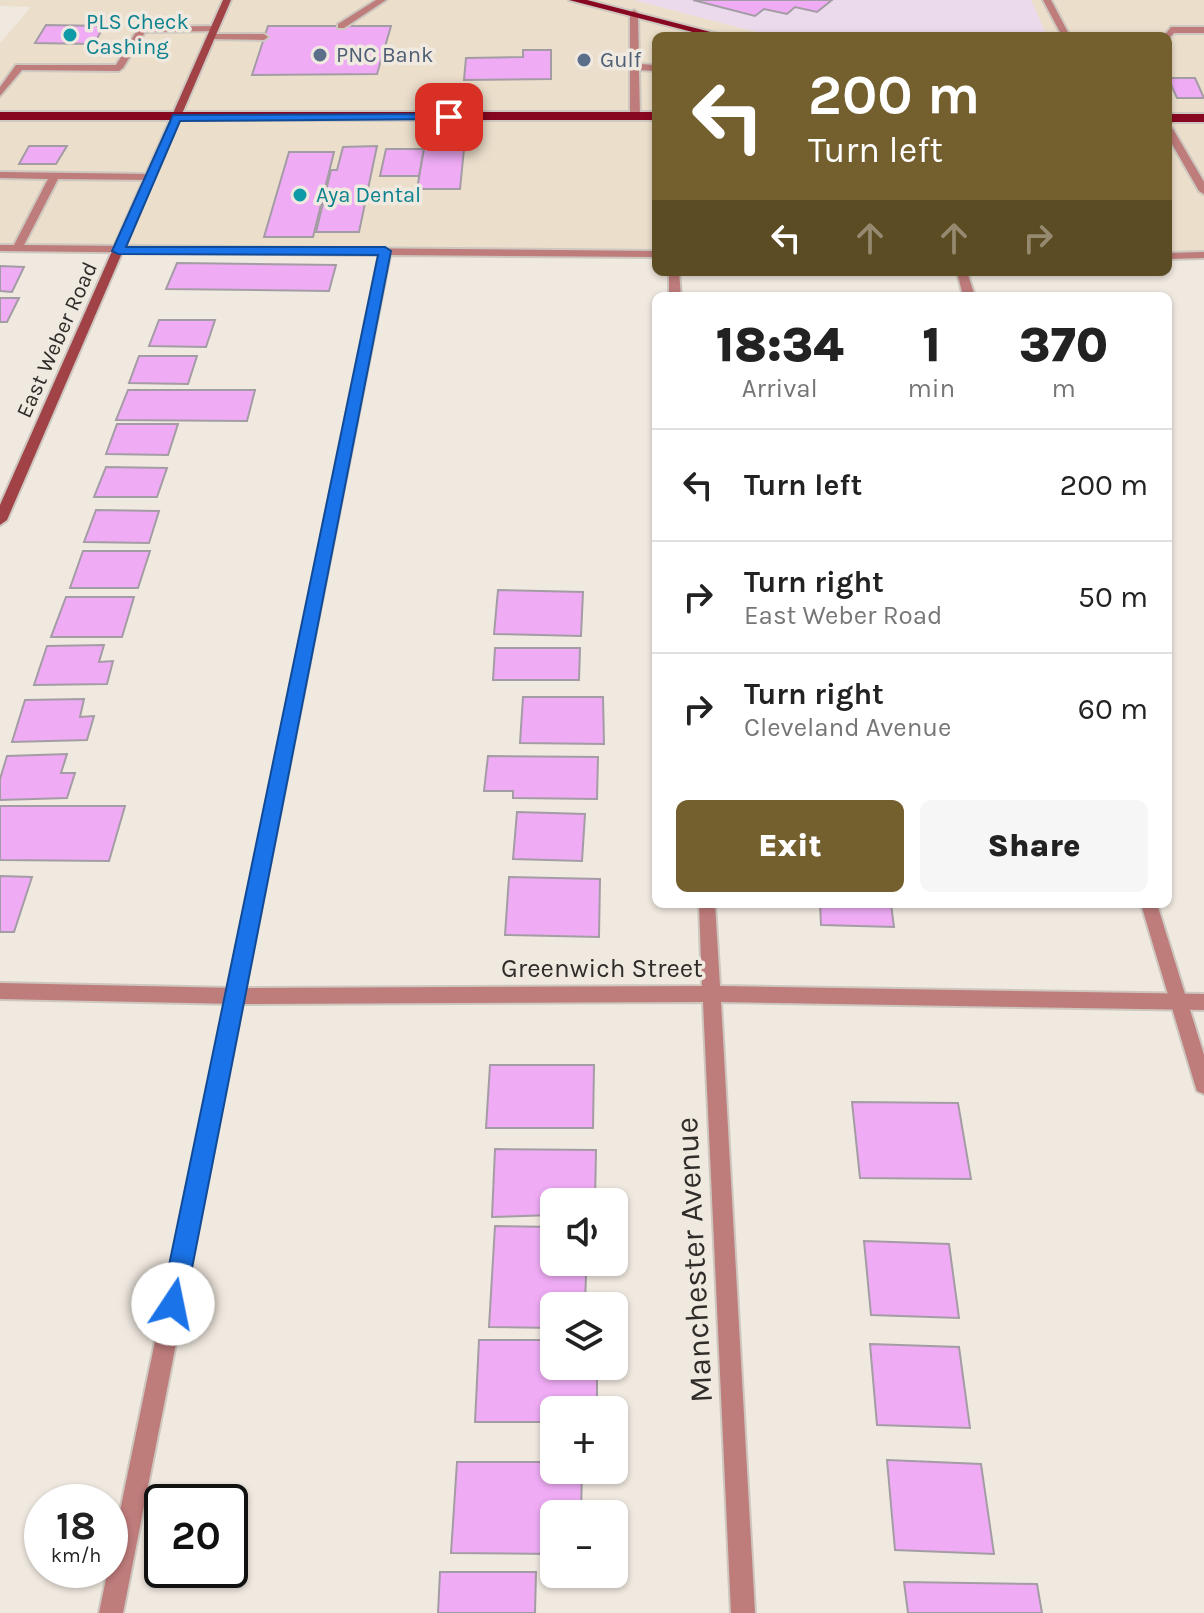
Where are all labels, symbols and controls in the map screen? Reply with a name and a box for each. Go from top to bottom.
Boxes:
place label: PLS Check Cashing [86,9,189,60]
marker: PLS Check Cashing [61,26,79,44]
place label: PNC Bank [336,42,433,68]
marker: PNC Bank [311,46,329,64]
place label: Gulf [600,47,642,73]
marker: Gulf [575,51,593,69]
text: 200 m [808,62,980,127]
icon: left [676,64,780,168]
pin [415,83,483,151]
icon: arrive [427,95,471,139]
text: Turn left [808,129,943,171]
place label: Aya Dental [316,182,421,208]
marker: Aya Dental [291,186,309,204]
icon: left [764,216,808,260]
icon: ahead [848,216,892,260]
icon: ahead [932,216,976,260]
icon: right [1016,216,1060,260]
street label: East Weber Road [11,258,103,422]
text: 18:34 [716,317,844,373]
text: 1 [922,317,941,373]
text: 370 [1019,317,1108,373]
text: Arrival [742,373,818,404]
text: min [907,373,955,404]
text: m [1051,373,1076,404]
icon: left [676,463,720,507]
text: Turn left [744,467,862,503]
text: 200 m [1060,467,1148,503]
text: Turn right [744,564,884,600]
icon: right [676,575,720,619]
text: 50 m [1078,579,1148,615]
text: East Weber Road [744,600,942,631]
text: Turn right [744,676,884,712]
icon: right [676,687,720,731]
text: 60 m [1078,691,1148,727]
text: Cleveland Avenue [744,712,951,743]
button: Exit [676,800,904,892]
button: Share [920,800,1148,892]
street label: Greenwich Street [501,953,703,984]
street label: Manchester Avenue [668,1116,720,1404]
map controls [540,1188,628,1588]
button: sound [540,1188,628,1276]
position arrow [131,1262,215,1346]
button: layers [540,1292,628,1380]
button: + [540,1396,628,1484]
speed limit sign: 20 [144,1484,248,1588]
button: − [540,1500,628,1588]
text: 18 [56,1502,96,1549]
text: km/h [51,1544,101,1567]

